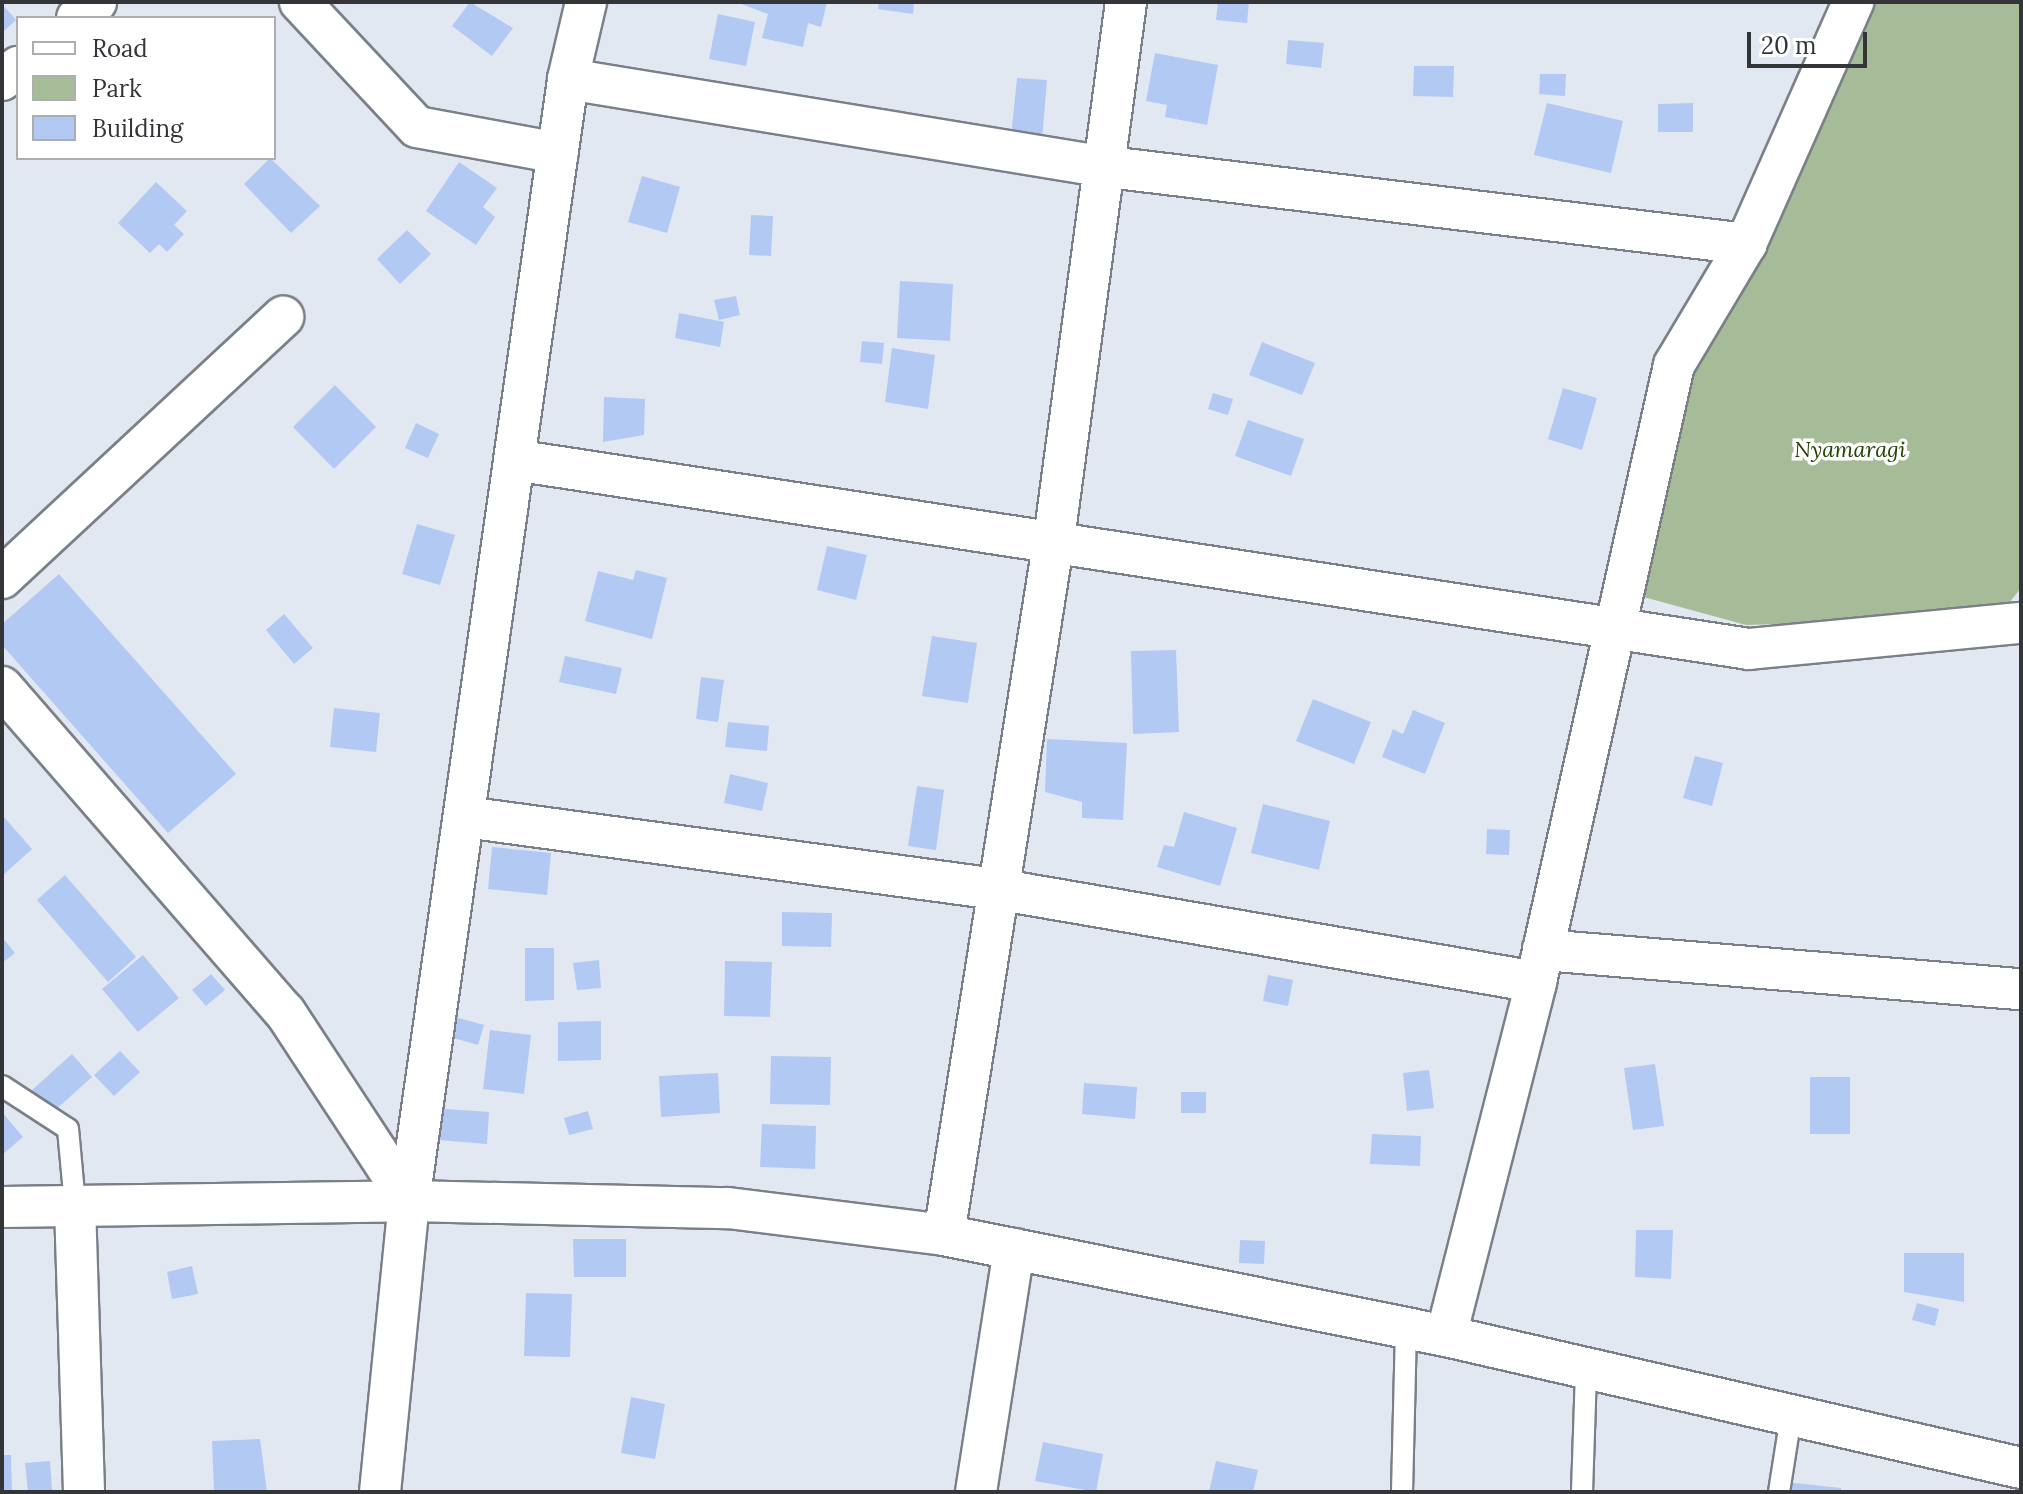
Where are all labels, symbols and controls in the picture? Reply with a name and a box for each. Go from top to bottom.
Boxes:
legend [16,16,276,160]
scale bar [1751,16,1871,66]
text: 20 m [1761,30,1817,61]
text: Road [92,33,148,64]
text: Park [92,73,142,104]
text: Building [92,113,183,144]
park label: Nyamaragi [1794,437,1906,463]

